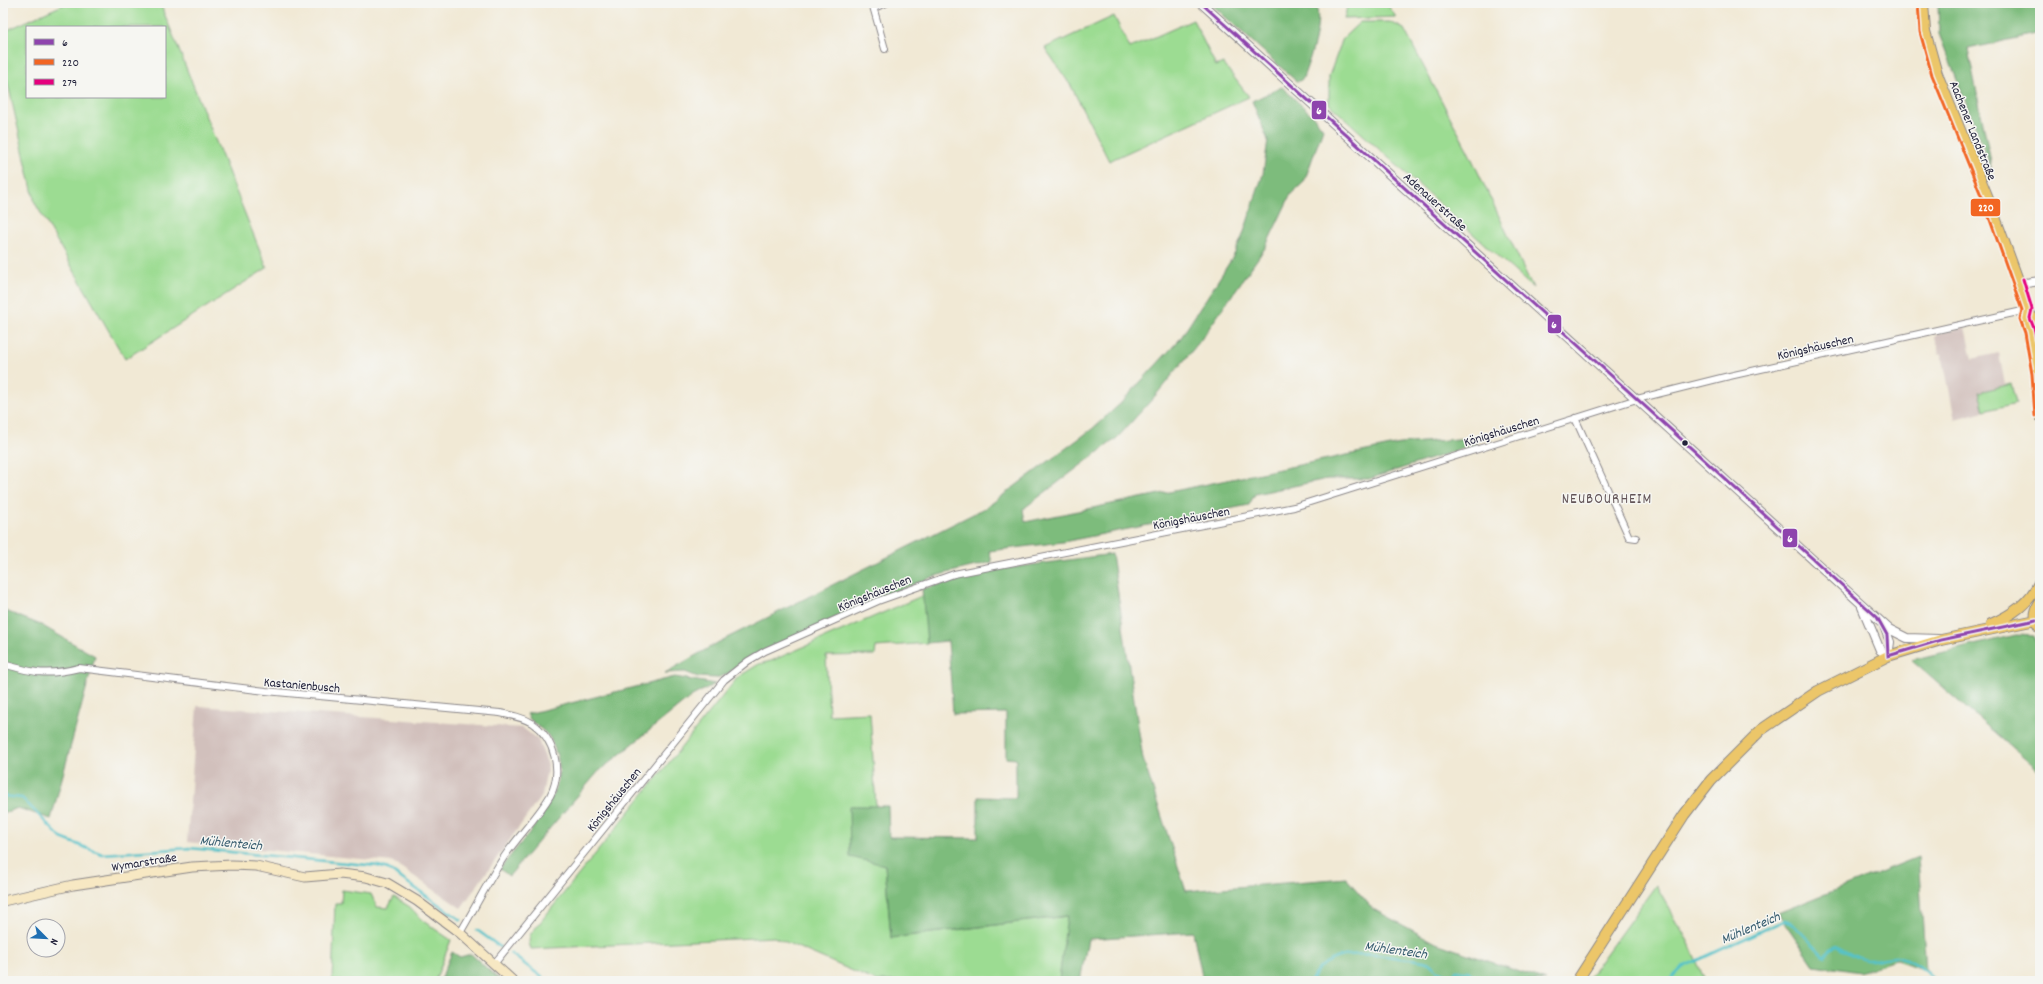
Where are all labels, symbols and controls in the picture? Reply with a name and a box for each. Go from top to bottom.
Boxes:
legend [26,26,166,98]
text: 6 [62,35,68,52]
text: 220 [62,55,79,72]
text: 279 [62,75,77,92]
street label: Aachener Landstraße [1943,78,2000,184]
line badge: 6 [1311,100,1327,120]
text: 6 [1316,104,1322,120]
street label: Adenauerstraße [1398,169,1471,237]
line badge: 220 [1970,198,2001,217]
text: 220 [1978,201,1994,217]
line badge: 6 [1547,314,1562,334]
text: 6 [1551,318,1557,334]
street label: Königshäuschen [1776,330,1856,366]
street label: Königshäuschen [1462,412,1542,453]
unlabelled marker [1680,438,1690,448]
district label: NEUBOURHEIM [1562,489,1652,511]
street label: Königshäuschen [1151,503,1231,536]
line badge: 6 [1782,528,1798,548]
text: 6 [1787,532,1793,548]
street label: Königshäuschen [835,571,915,618]
street label: Kastanienbusch [263,674,341,699]
street label: Königshäuschen [583,764,647,837]
water label: Mühlenteich [199,831,263,857]
street label: Wymarstraße [110,849,179,878]
water label: Mühlenteich [1718,907,1784,950]
north arrow [26,918,66,958]
text: N [45,936,62,948]
water label: Mühlenteich [1363,937,1429,965]

